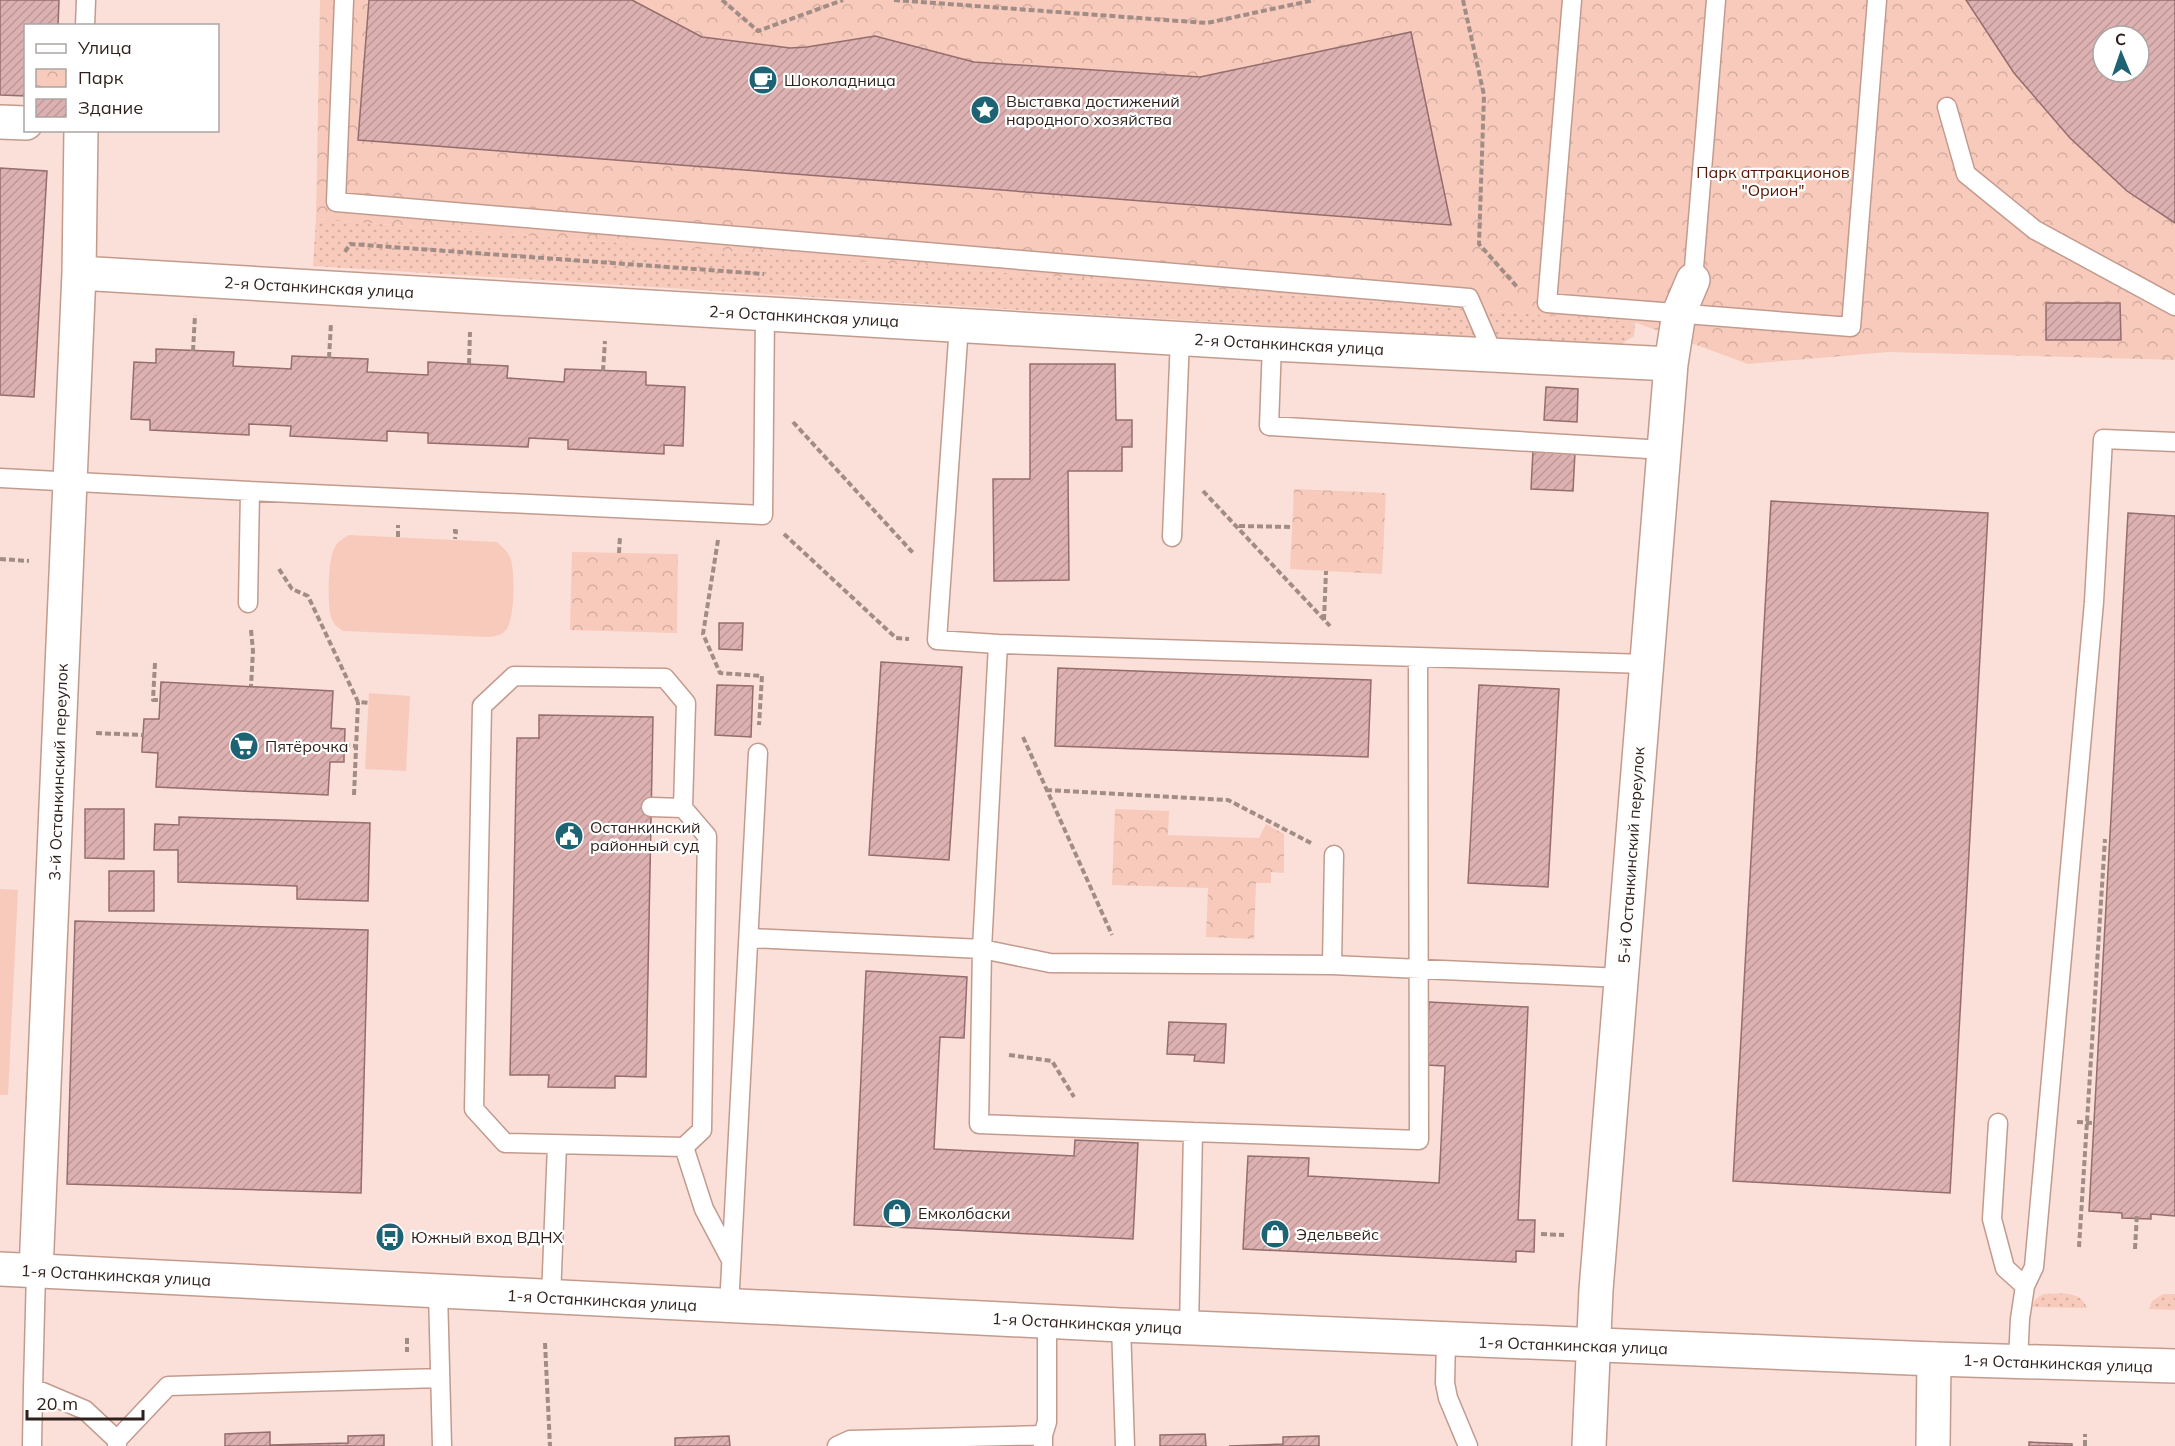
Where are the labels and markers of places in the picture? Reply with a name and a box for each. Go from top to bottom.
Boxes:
cafe icon: Шоколадница [747,64,779,96]
place label: Шоколадница [784,70,896,90]
place label: Выставка достижений народного хозяйства [1006,91,1180,129]
place icon: Выставка достижений народного хозяйства [969,94,1001,126]
supermarket icon: Пятёрочка [228,730,260,762]
place label: Пятёрочка [265,736,349,756]
place label: Останкинский районный суд [590,817,700,855]
public building icon: Останкинский районный суд [553,820,585,852]
shop icon: Емколбаски [881,1197,913,1229]
place label: Емколбаски [918,1203,1011,1223]
shop icon: Эдельвейс [1259,1218,1291,1250]
bus stop icon: Южный вход ВДНХ [374,1221,406,1253]
place label: Эдельвейс [1296,1224,1379,1244]
place label: Южный вход ВДНХ [411,1227,563,1247]

